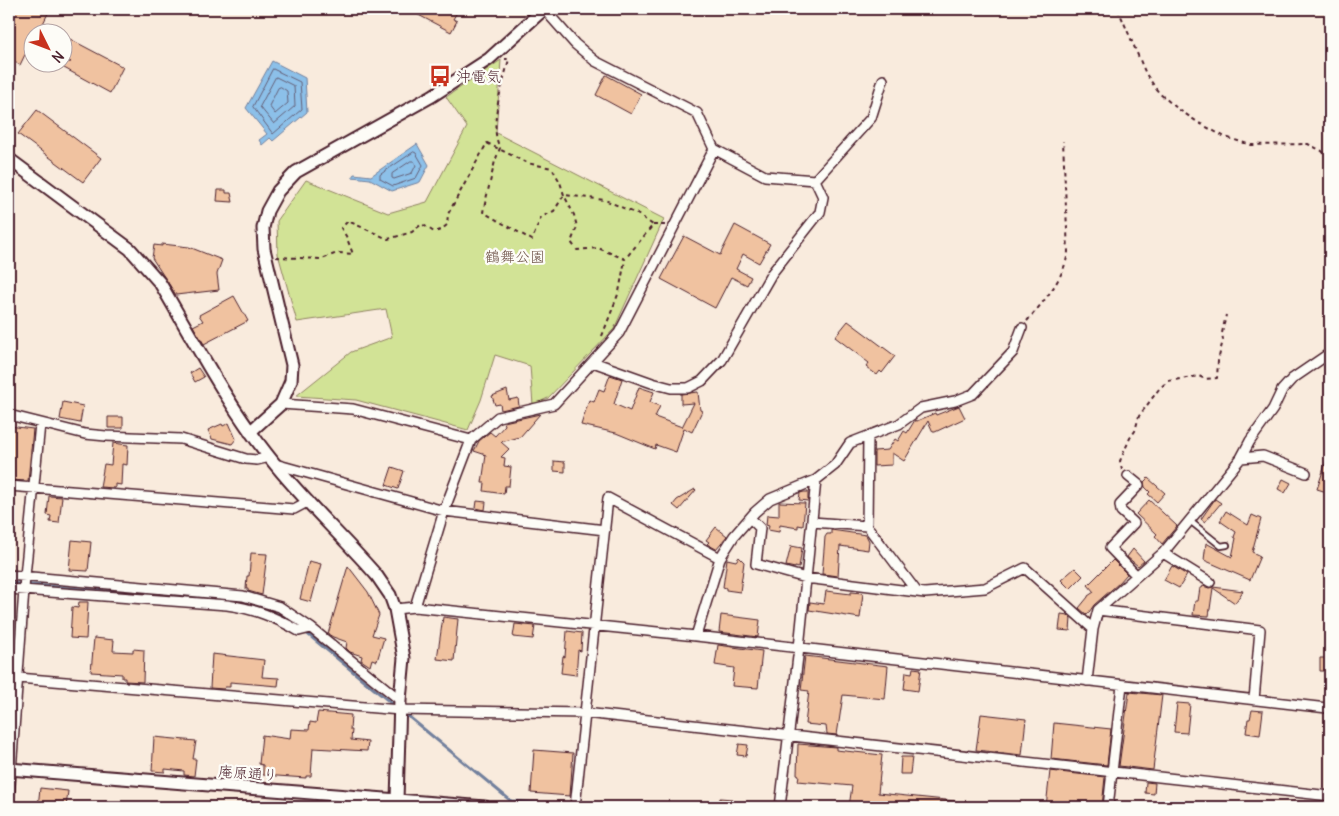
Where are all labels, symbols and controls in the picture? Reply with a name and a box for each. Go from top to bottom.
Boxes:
north arrow [22,22,72,72]
text: N [48,47,68,66]
bus stop icon: 沖電気 [427,63,453,89]
place label: 沖電気 [456,67,501,86]
park label: 鶴舞公園 [485,247,545,266]
street label: 庵原通り [217,761,279,785]

